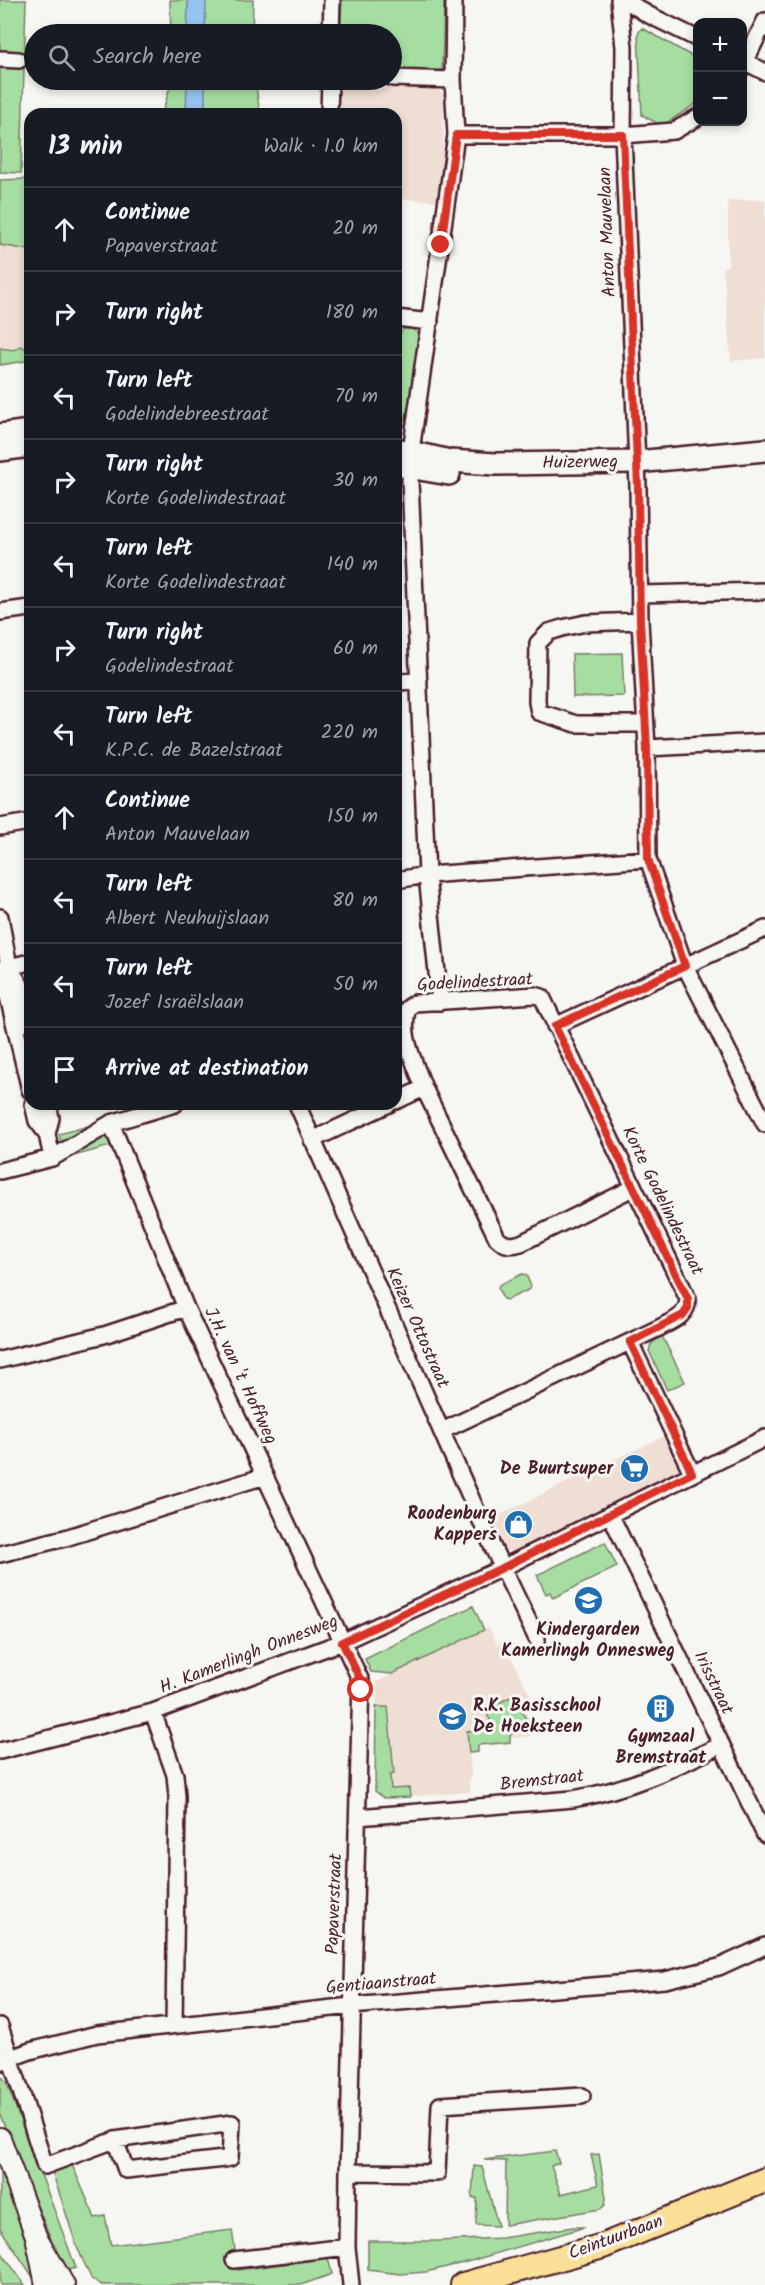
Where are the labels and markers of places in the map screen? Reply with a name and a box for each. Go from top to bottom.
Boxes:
supermarket icon: De Buurtsuper [618,1453,650,1485]
place label: De Buurtsuper [500,1455,614,1484]
place label: Roodenburg Kappers [407,1500,498,1550]
shop icon: Roodenburg Kappers [502,1508,534,1540]
school or university icon: Kindergarden Kamerlingh Onnesweg [572,1585,604,1617]
place label: Kindergarden Kamerlingh Onnesweg [501,1616,675,1666]
place label: R.K. Basisschool De Hoeksteen [473,1692,601,1742]
building icon: Gymzaal Bremstraat [645,1692,677,1724]
school or university icon: R.K. Basisschool De Hoeksteen [436,1700,468,1732]
place label: Gymzaal Bremstraat [616,1723,707,1773]

